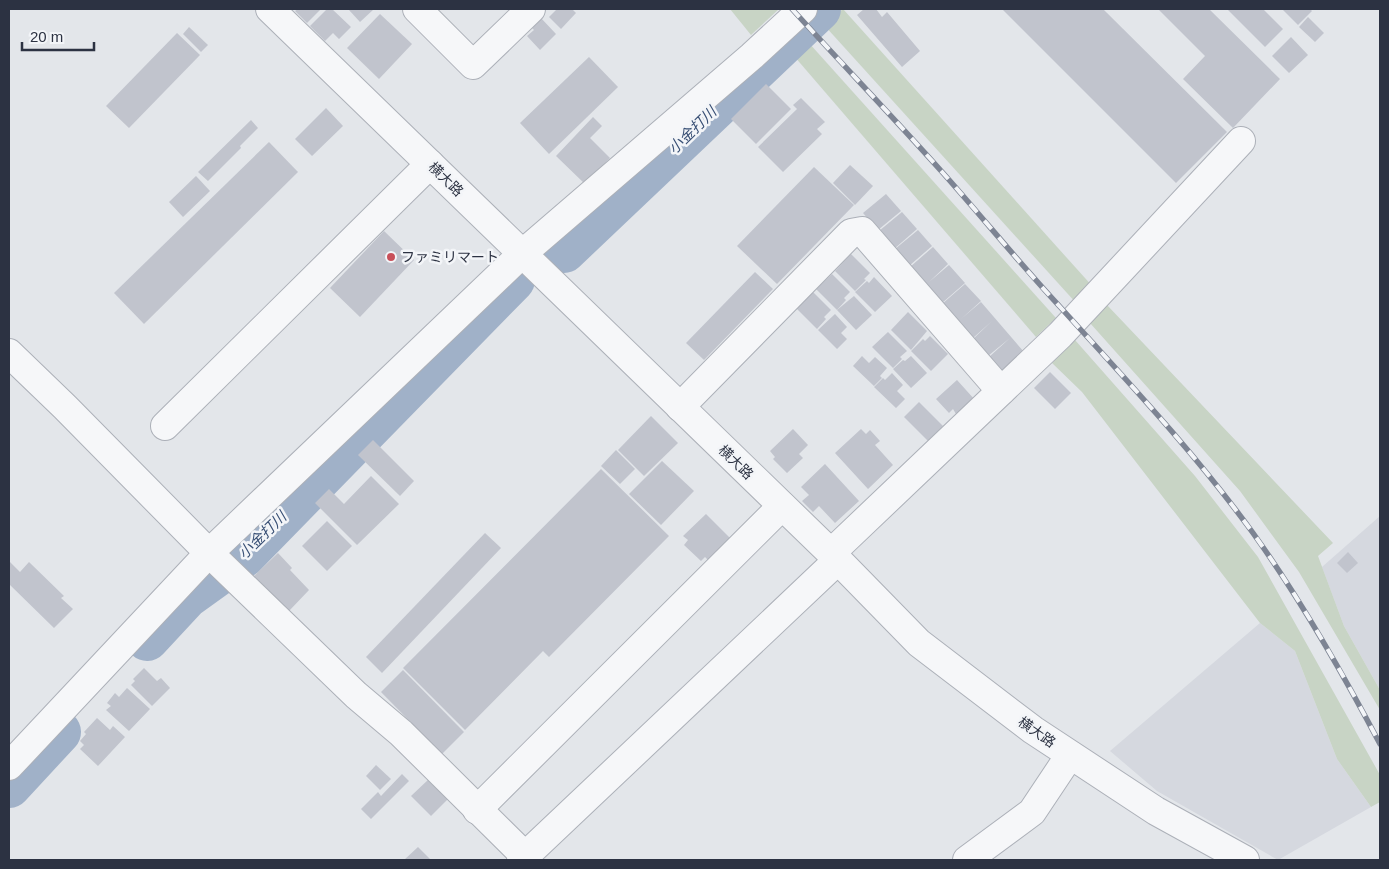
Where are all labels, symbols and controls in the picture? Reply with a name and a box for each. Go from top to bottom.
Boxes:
scale bar [22,20,95,52]
text: 20 m [30,28,63,45]
water label: 小金打川 [665,102,721,157]
street label: 横大路 [425,159,467,199]
place label: ファミリマート [401,249,499,265]
marker: ファミリマート [385,251,397,263]
street label: 横大路 [715,442,757,482]
water label: 小金打川 [235,507,291,562]
street label: 横大路 [1015,713,1059,751]

